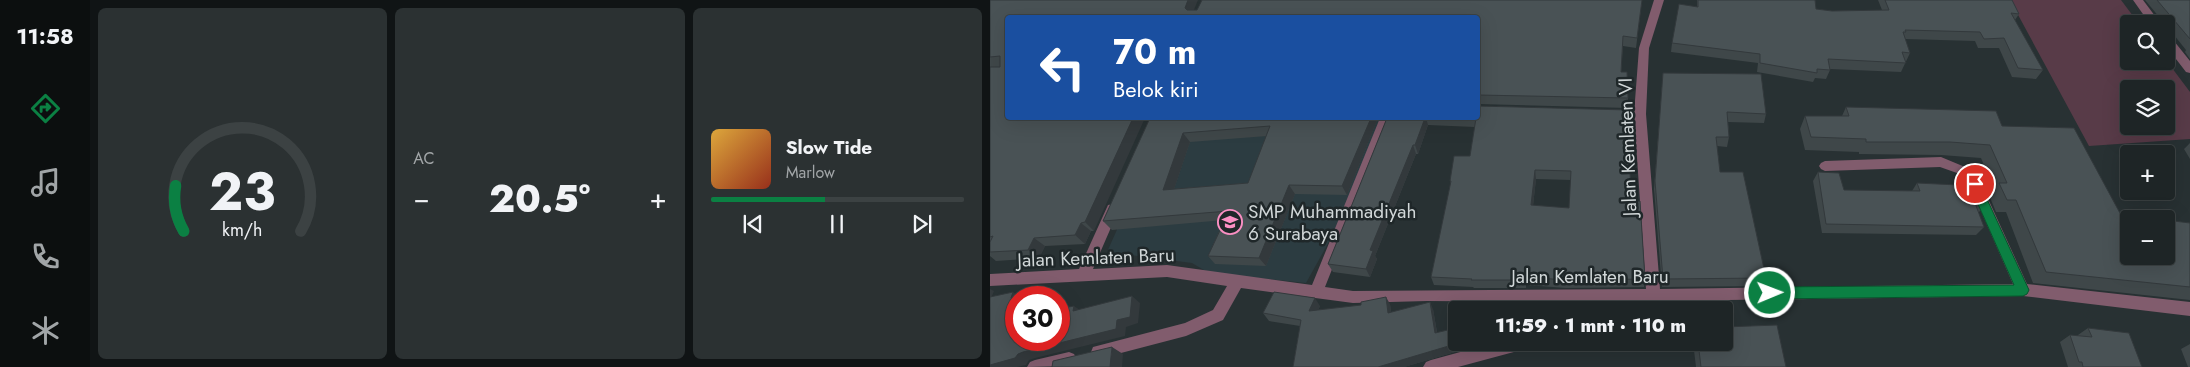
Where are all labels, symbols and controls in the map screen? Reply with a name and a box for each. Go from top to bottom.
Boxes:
map controls [2120,15,2175,265]
button: search [2120,15,2175,70]
text: 11:58 [16,20,74,52]
text: 70 m [1113,27,1196,77]
icon: left [1030,35,1095,100]
text: Belok kiri [1113,73,1199,105]
street label: Jalan Kemlaten VI [1612,77,1644,220]
button: layers [2120,80,2175,135]
icon: directions [28,91,63,126]
text: Slow Tide [786,134,872,161]
button: + [2120,145,2175,200]
text: AC [413,147,434,170]
text: 23 [209,154,276,230]
text: Marlow [786,161,835,184]
pin [1954,163,1996,205]
icon: music [28,165,63,200]
icon: arrive [1961,170,1989,198]
text: 20.5° [489,171,590,226]
text: − [413,178,430,219]
text: + [649,178,667,219]
place label: SMP Muhammadiyah 6 Surabaya [1248,198,1416,247]
school or university icon: SMP Muhammadiyah 6 Surabaya [1217,209,1243,235]
icon: previous [739,210,767,238]
icon: pause [823,210,851,238]
icon: next [908,210,936,238]
button: − [2120,210,2175,265]
text: km/h [222,217,263,243]
icon: phone [28,239,63,274]
street label: Jalan Kemlaten Baru [1014,241,1175,274]
street label: Jalan Kemlaten Baru [1508,263,1669,290]
position arrow [1743,266,1795,318]
speed limit sign: 30 [1005,286,1070,351]
text: 11:59 · 1 mnt · 110 m [1495,312,1686,339]
icon: climate [28,313,63,348]

